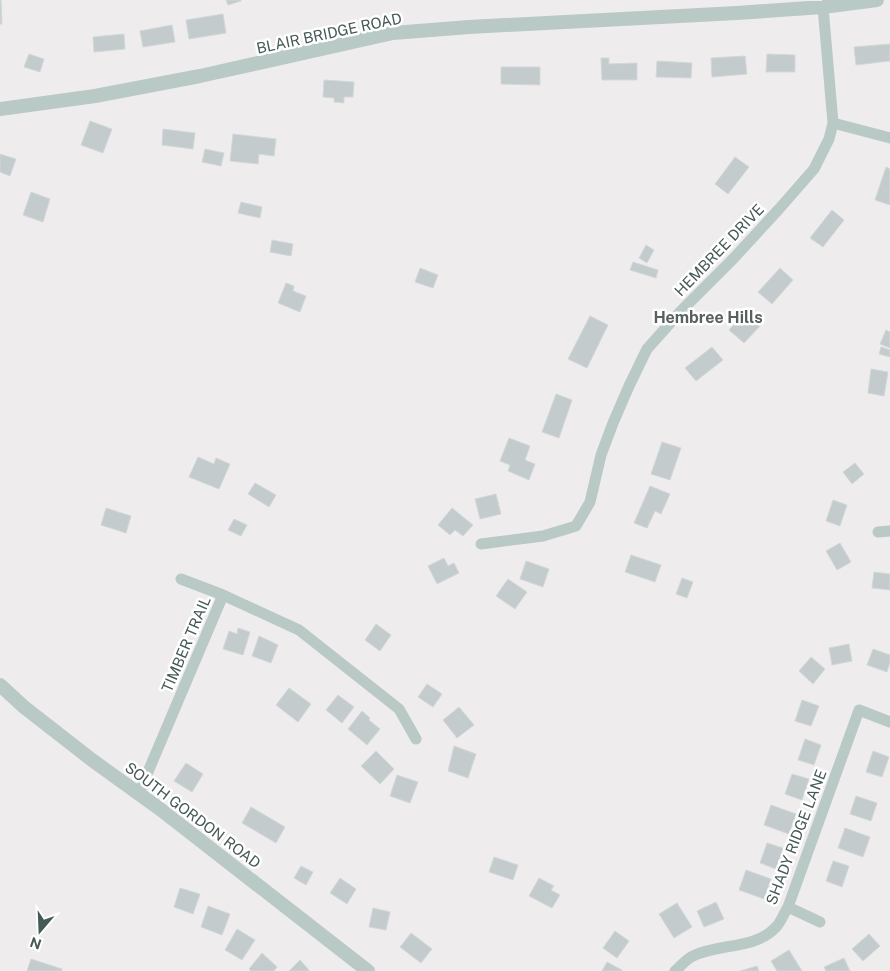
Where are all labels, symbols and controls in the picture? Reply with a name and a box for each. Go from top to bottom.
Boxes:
street label: BLAIR BRIDGE ROAD [255,9,403,57]
street label: HEMBREE DRIVE [671,201,767,299]
district label: Hembree Hills [653,308,763,327]
street label: TIMBER TRAIL [158,594,214,694]
street label: SOUTH GORDON ROAD [122,758,264,872]
street label: SHADY RIDGE LANE [762,767,830,907]
north arrow [15,906,65,956]
text: N [28,934,44,953]

